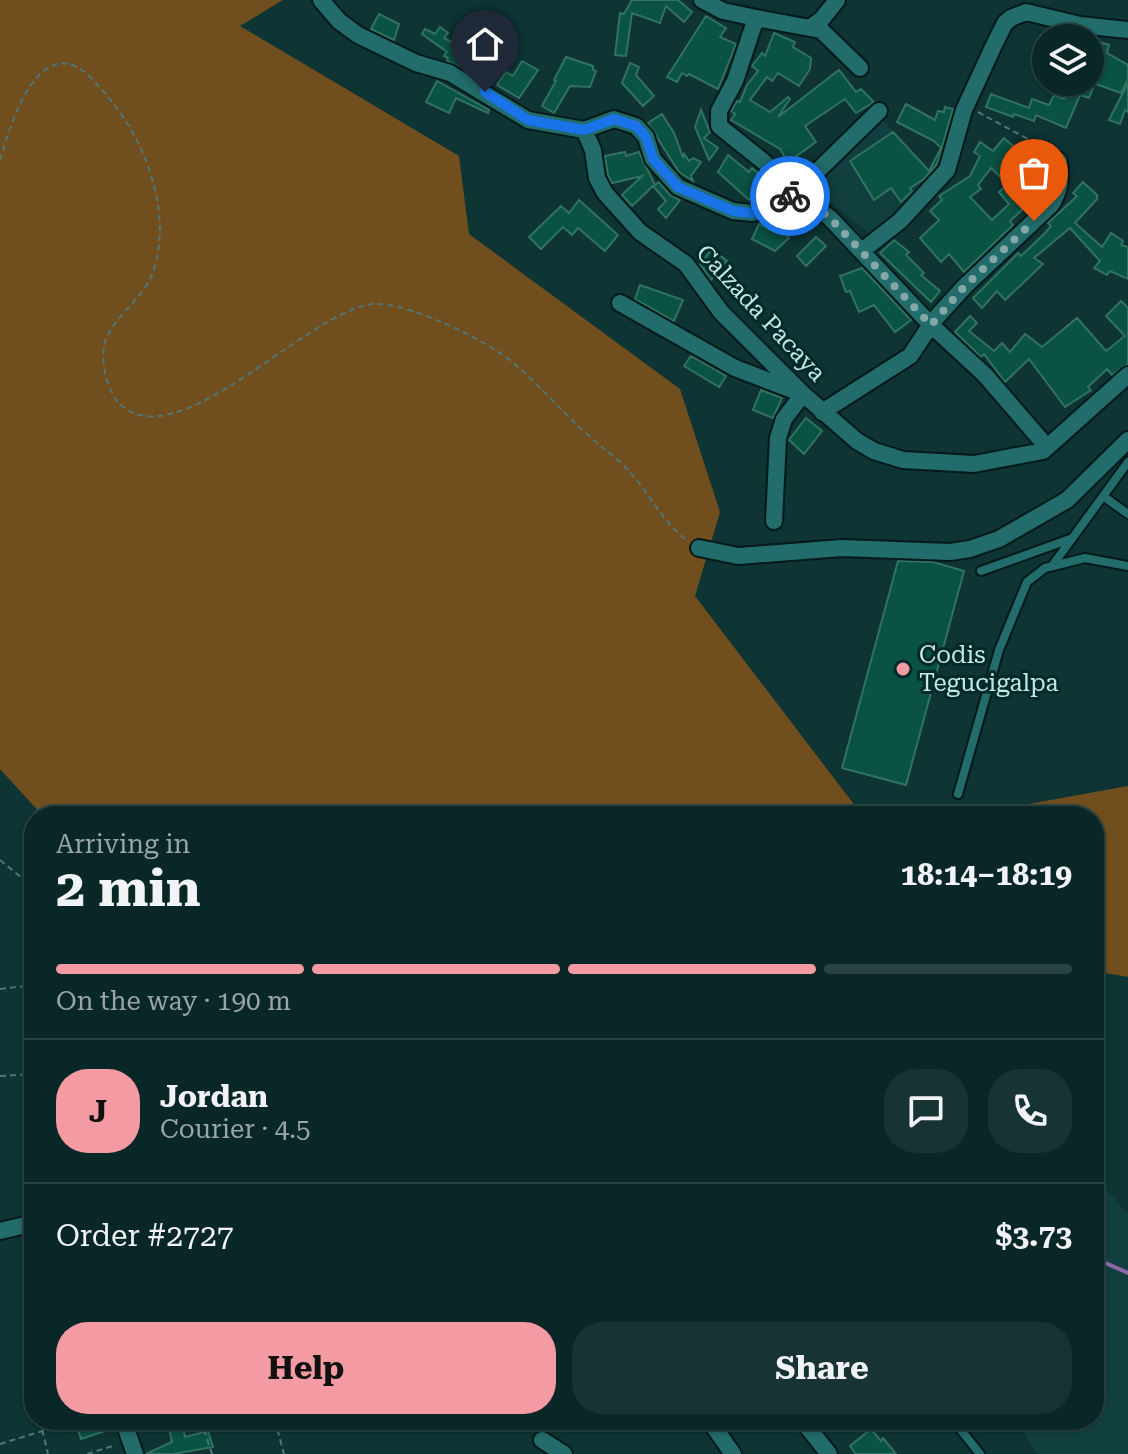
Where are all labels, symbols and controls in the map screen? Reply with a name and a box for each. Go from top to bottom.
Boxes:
pin [451,10,519,92]
icon: home [463,22,507,66]
map controls [1032,24,1104,96]
button: layers [1032,24,1104,96]
pin [1000,139,1068,221]
icon: bag [1012,151,1056,195]
courier [750,156,830,236]
icon: bike [768,174,812,218]
street label: Calzada Pacaya [691,239,831,387]
place label: Codis Tegucigalpa [919,641,1058,697]
marker: Codis Tegucigalpa [894,660,912,678]
text: Arriving in [56,829,190,859]
text: 18:14–18:19 [900,857,1072,892]
text: 2 min [56,858,201,919]
text: On the way · 190 m [56,986,291,1016]
button: chat [884,1069,968,1153]
button: phone [988,1069,1072,1153]
text: Jordan [160,1079,268,1114]
text: J [89,1094,107,1129]
text: Courier · 4.5 [160,1114,310,1144]
text: Order #2727 [56,1218,234,1253]
text: $3.73 [995,1218,1072,1253]
button: Help [56,1322,556,1414]
button: Share [572,1322,1072,1414]

